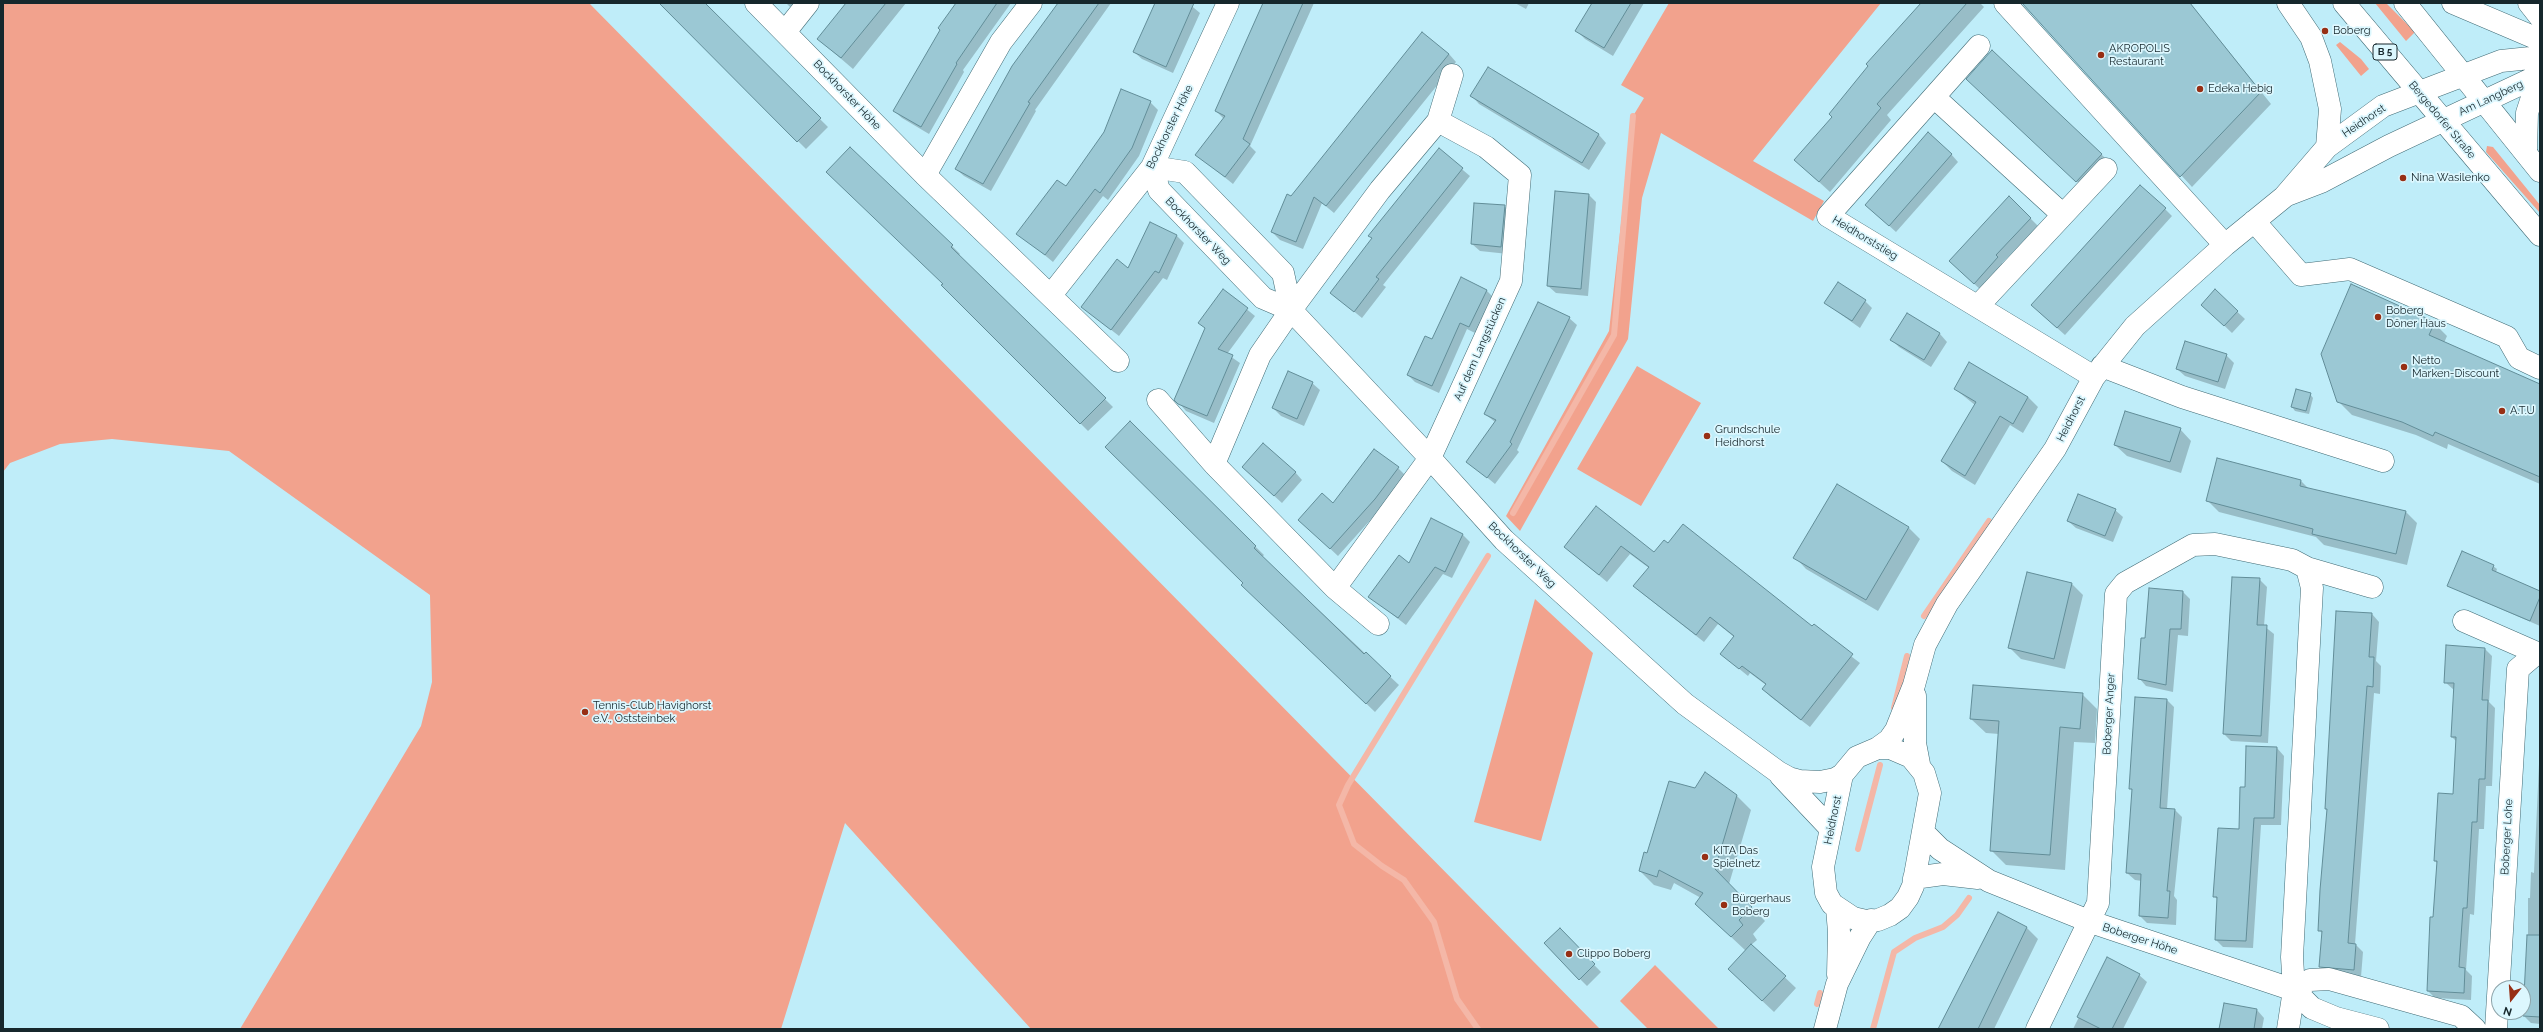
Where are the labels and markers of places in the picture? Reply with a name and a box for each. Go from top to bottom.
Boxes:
place label: Boberg [2333,24,2371,38]
marker: Boberg [2320,26,2330,36]
place label: AKROPOLIS Restaurant [2109,42,2170,68]
marker: AKROPOLIS Restaurant [2096,50,2106,60]
place label: Edeka Hebig [2208,82,2273,96]
marker: Edeka Hebig [2195,84,2205,94]
place label: Nina Wasilenko [2411,171,2490,185]
marker: Nina Wasilenko [2398,173,2408,183]
place label: Boberg Döner Haus [2386,304,2446,330]
marker: Boberg Döner Haus [2373,312,2383,322]
place label: Netto Marken-Discount [2412,354,2499,380]
marker: Netto Marken-Discount [2399,362,2409,372]
place label: A.T.U [2510,404,2535,418]
marker: A.T.U [2497,406,2507,416]
place label: Grundschule Heidhorst [1715,423,1780,449]
marker: Grundschule Heidhorst [1702,431,1712,441]
place label: Tennis-Club Havighorst e.V., Oststeinbek [593,699,712,725]
marker: Tennis-Club Havighorst e.V., Oststeinbek [580,707,590,717]
place label: KITA Das Spielnetz [1713,844,1760,870]
marker: KITA Das Spielnetz [1700,852,1710,862]
place label: Bürgerhaus Boberg [1732,892,1791,918]
marker: Bürgerhaus Boberg [1719,900,1729,910]
place label: Clippo Boberg [1577,947,1650,961]
marker: Clippo Boberg [1564,949,1574,959]

